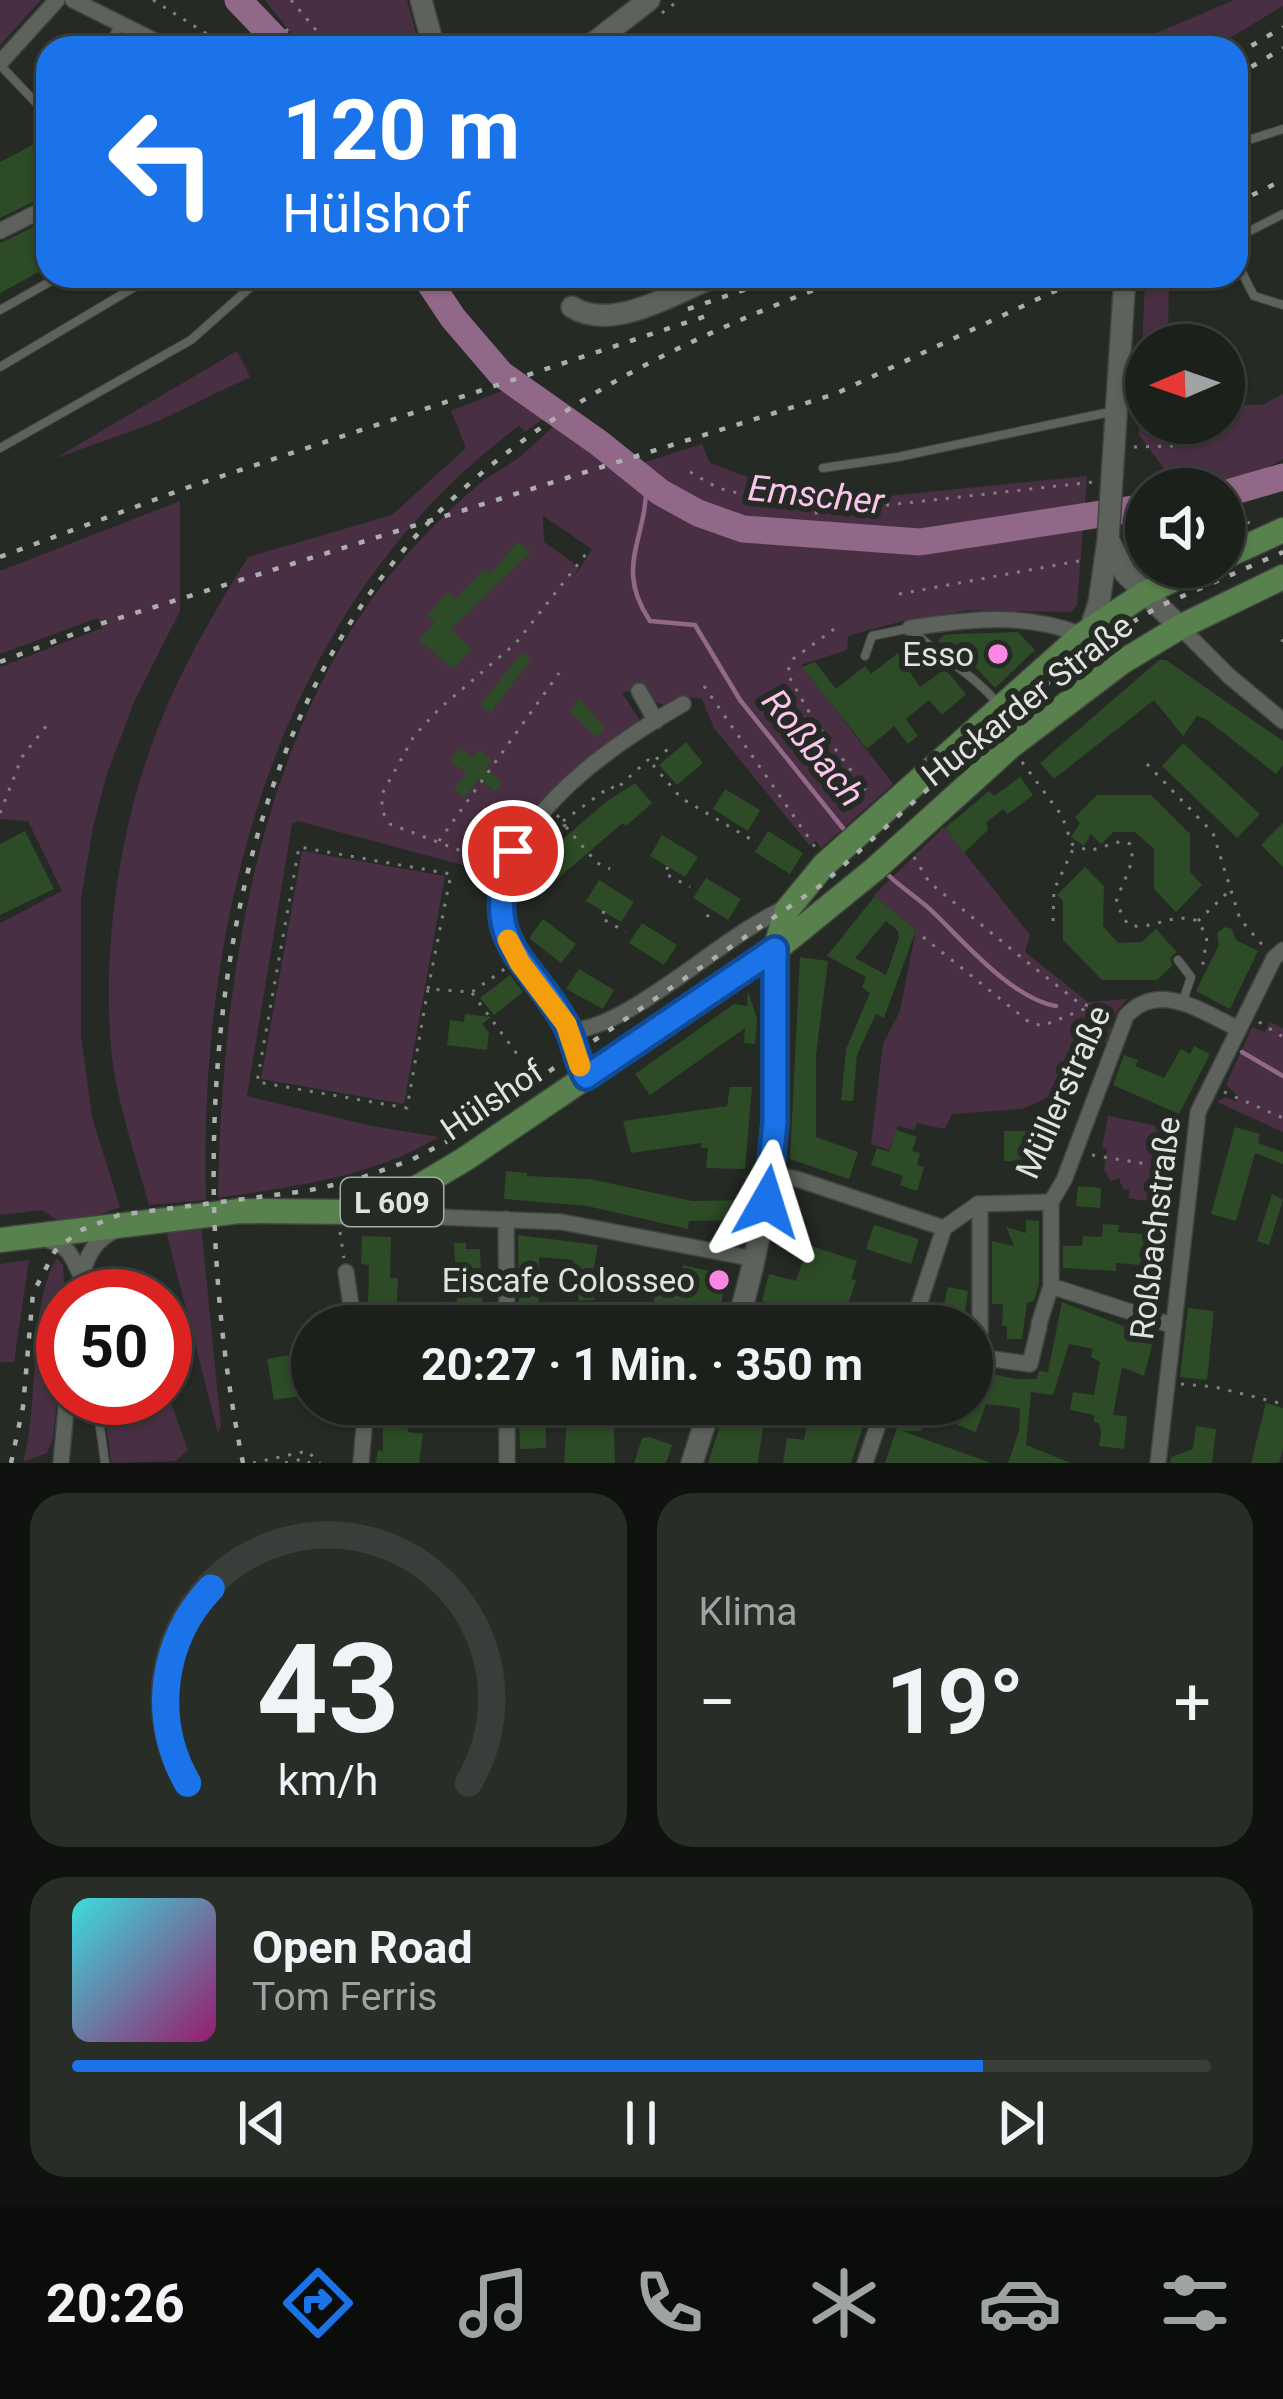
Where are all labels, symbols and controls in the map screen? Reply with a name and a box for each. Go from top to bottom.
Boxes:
text: 120 m [282,81,520,180]
icon: left [84,84,240,240]
text: Hülshof [282,182,471,245]
north arrow [1125,324,1245,444]
map controls [1125,324,1245,588]
water label: Emscher [746,467,887,523]
button: sound [1125,468,1245,588]
street label: Huckarder Straße [914,606,1140,794]
place label: Esso [902,635,974,674]
marker: Esso [985,641,1011,667]
water label: Roßbach [753,681,873,815]
pin [462,800,564,902]
icon: arrive [480,818,546,884]
street label: Müllerstraße [1008,999,1118,1185]
street label: Hülshof [433,1051,551,1148]
street label: Roßbachstraße [1122,1114,1188,1342]
position arrow [704,1139,830,1265]
road number: L 609 [341,1178,443,1226]
place label: Eiscafe Colosseo [442,1261,695,1300]
marker: Eiscafe Colosseo [706,1267,732,1293]
speed limit sign: 50 [36,1269,192,1425]
text: 20:27 · 1 Min. · 350 m [421,1338,863,1391]
text: Klima [699,1589,797,1635]
text: 43 [257,1616,400,1762]
text: 19° [886,1650,1024,1755]
text: − [699,1664,736,1741]
text: + [1174,1664,1211,1741]
text: km/h [278,1755,379,1805]
text: Open Road [252,1921,473,1974]
text: Tom Ferris [252,1974,437,2020]
icon: previous [229,2090,295,2156]
icon: pause [608,2090,674,2156]
icon: next [988,2090,1054,2156]
icon: directions [276,2261,360,2345]
icon: music [452,2261,536,2345]
icon: phone [627,2261,711,2345]
icon: climate [802,2261,886,2345]
icon: car [978,2261,1062,2345]
icon: filters [1153,2261,1237,2345]
text: 20:26 [46,2272,185,2335]

